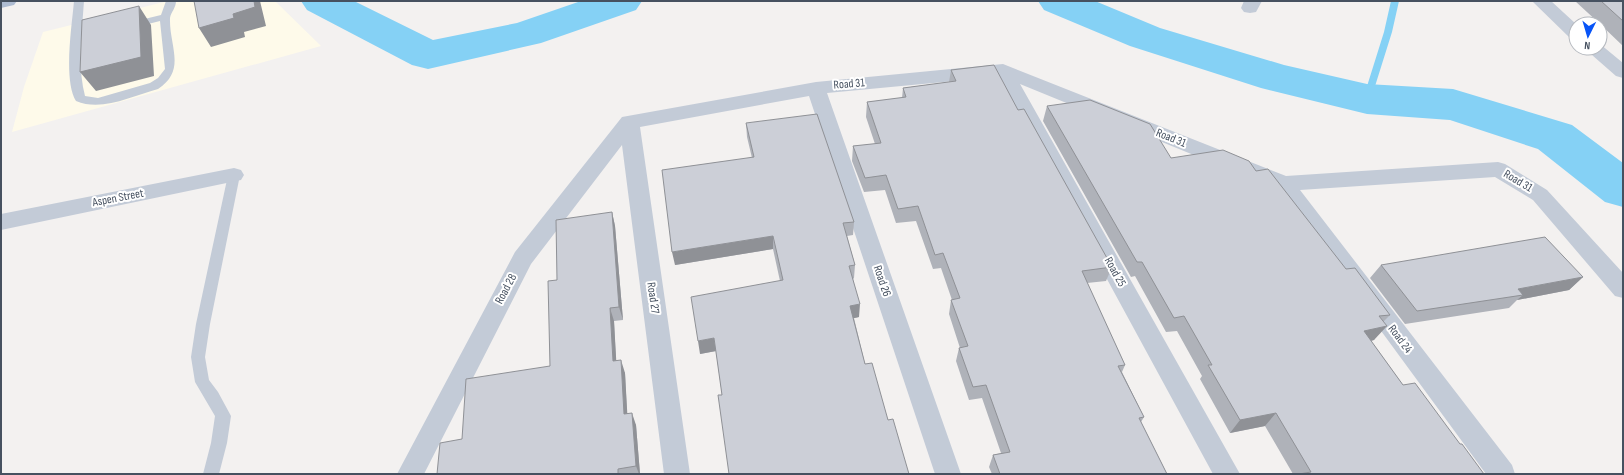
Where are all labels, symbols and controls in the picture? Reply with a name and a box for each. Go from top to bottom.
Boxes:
north arrow [1568,16,1608,56]
text: N [1584,39,1591,52]
street label: Road 31 [833,75,866,93]
street label: Road 31 [1154,125,1189,151]
street label: Road 31 [1501,167,1536,196]
street label: Aspen Street [90,186,145,210]
street label: Road 25 [1101,255,1129,290]
street label: Road 26 [870,263,894,299]
street label: Road 28 [492,271,520,307]
street label: Road 27 [643,281,663,315]
street label: Road 24 [1384,322,1416,356]

